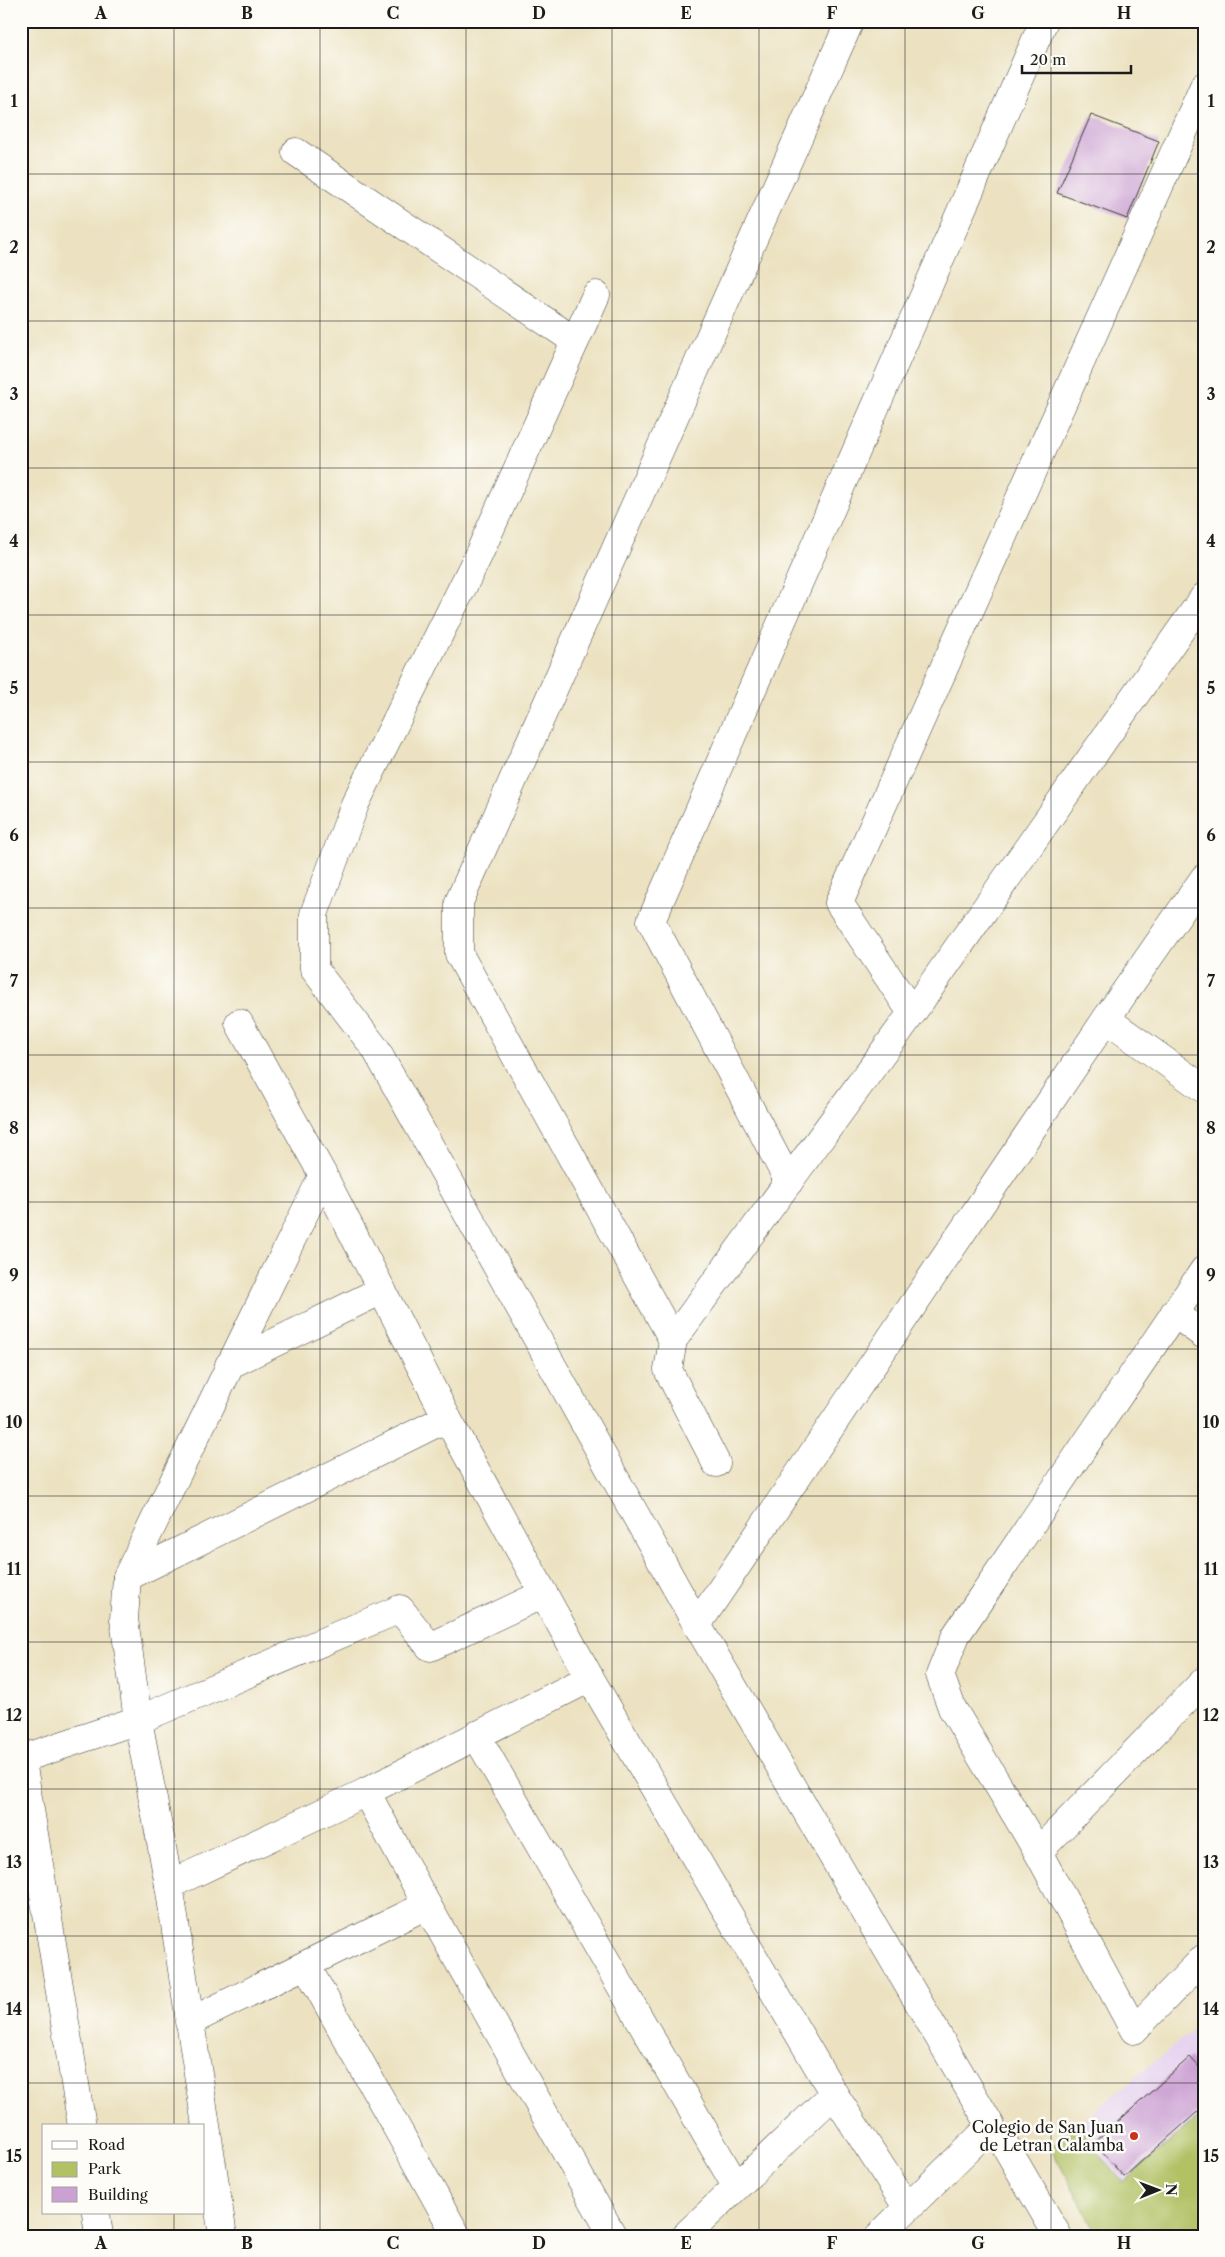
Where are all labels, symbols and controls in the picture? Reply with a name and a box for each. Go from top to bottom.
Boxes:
text: A [94,3,108,23]
text: B [241,3,253,23]
text: C [387,3,399,23]
text: D [532,3,546,23]
text: E [680,3,692,23]
text: F [827,3,838,23]
text: G [971,3,985,23]
text: H [1117,3,1131,23]
scale bar [1022,42,1131,74]
text: 20 m [1030,50,1066,69]
text: 1 [10,91,18,111]
text: 1 [1207,91,1215,111]
text: 2 [9,237,19,257]
text: 2 [1206,237,1216,257]
text: 3 [9,384,19,404]
text: 3 [1206,384,1216,404]
text: 4 [9,531,19,551]
text: 4 [1206,531,1216,551]
text: 5 [10,678,19,698]
text: 5 [1207,678,1216,698]
text: 6 [9,825,19,845]
text: 6 [1206,825,1216,845]
text: 7 [10,971,19,991]
text: 7 [1207,971,1216,991]
text: 8 [9,1118,19,1138]
text: 8 [1206,1118,1216,1138]
text: 9 [9,1265,19,1285]
text: 9 [1206,1265,1216,1285]
text: 10 [5,1412,23,1432]
text: 10 [1202,1412,1220,1432]
text: 11 [7,1559,22,1579]
text: 11 [1204,1559,1219,1579]
text: 12 [6,1705,22,1725]
text: 12 [1203,1705,1219,1725]
text: 13 [6,1852,22,1872]
text: 13 [1203,1852,1219,1872]
text: 14 [6,1999,22,2019]
text: 14 [1203,1999,1219,2019]
place label: Colegio de San Juan de Letran Calamba [972,2117,1125,2155]
legend [42,2124,205,2214]
marker: Colegio de San Juan de Letran Calamba [1128,2130,1140,2142]
text: Road [88,2135,125,2154]
text: 15 [6,2146,22,2166]
text: 15 [1203,2146,1219,2166]
text: Park [88,2159,122,2178]
north arrow [1132,2164,1182,2214]
text: N [1162,2184,1180,2196]
text: Building [88,2185,148,2204]
text: A [94,2233,108,2253]
text: B [241,2233,253,2253]
text: C [387,2233,399,2253]
text: D [532,2233,546,2253]
text: E [680,2233,692,2253]
text: F [827,2233,838,2253]
text: G [971,2233,985,2253]
text: H [1117,2233,1131,2253]

